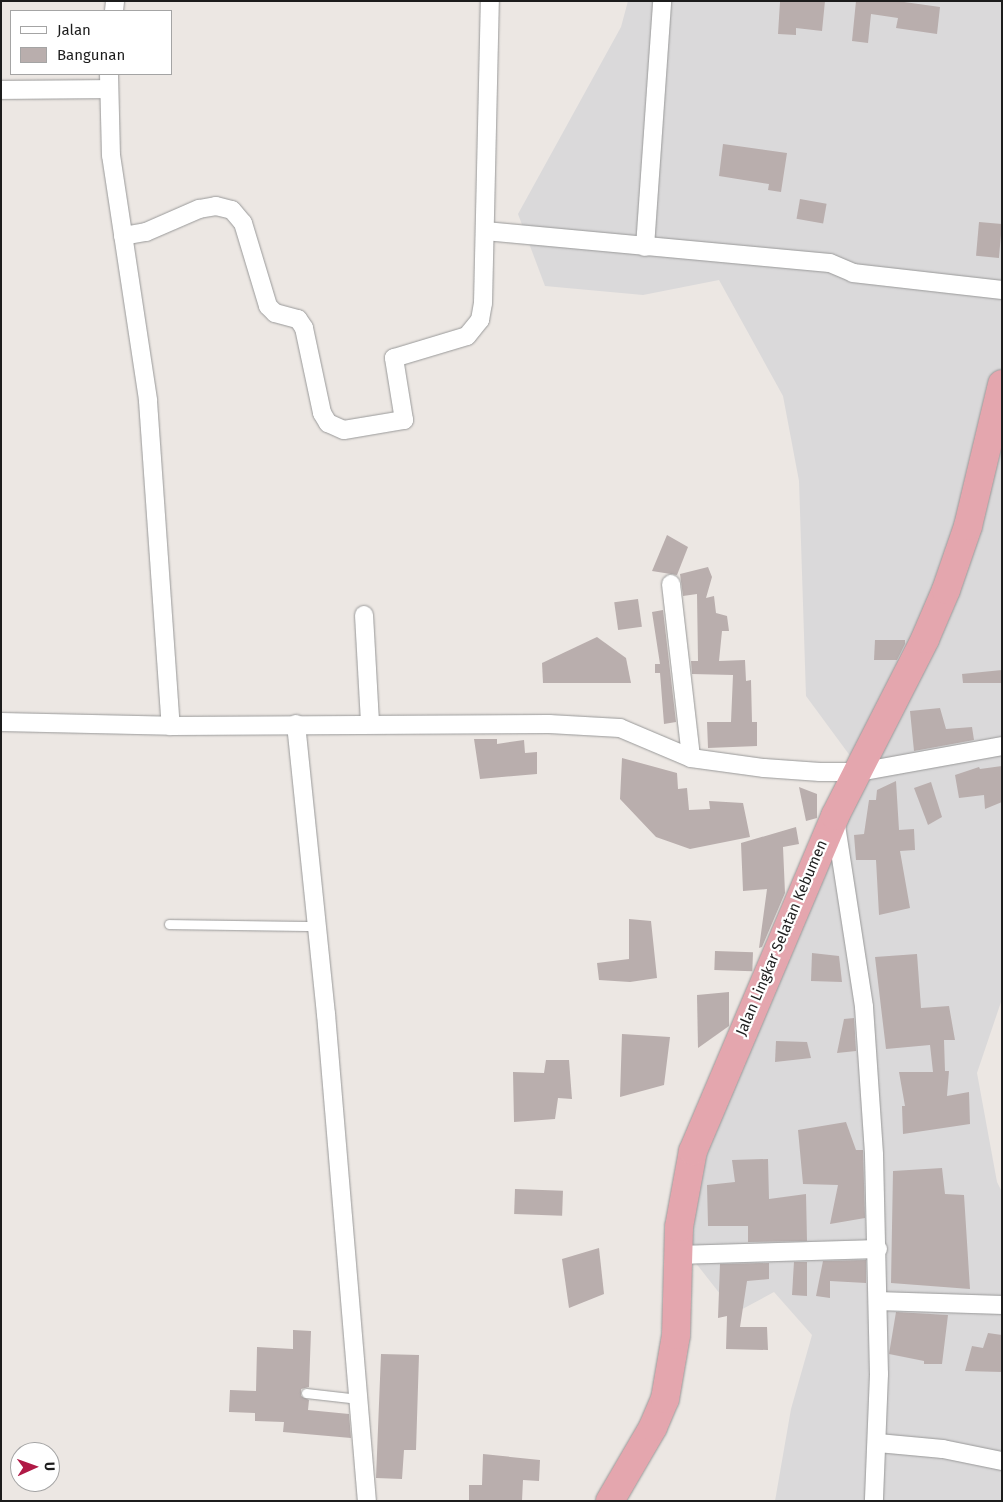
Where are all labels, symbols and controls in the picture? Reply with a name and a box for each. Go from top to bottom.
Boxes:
legend [10,10,172,75]
text: Jalan [57,21,91,39]
text: Bangunan [57,46,125,64]
street label: Jalan Lingkar Selatan Kebumen [733,837,831,1039]
north arrow [10,1442,60,1492]
text: U [41,1462,58,1471]

